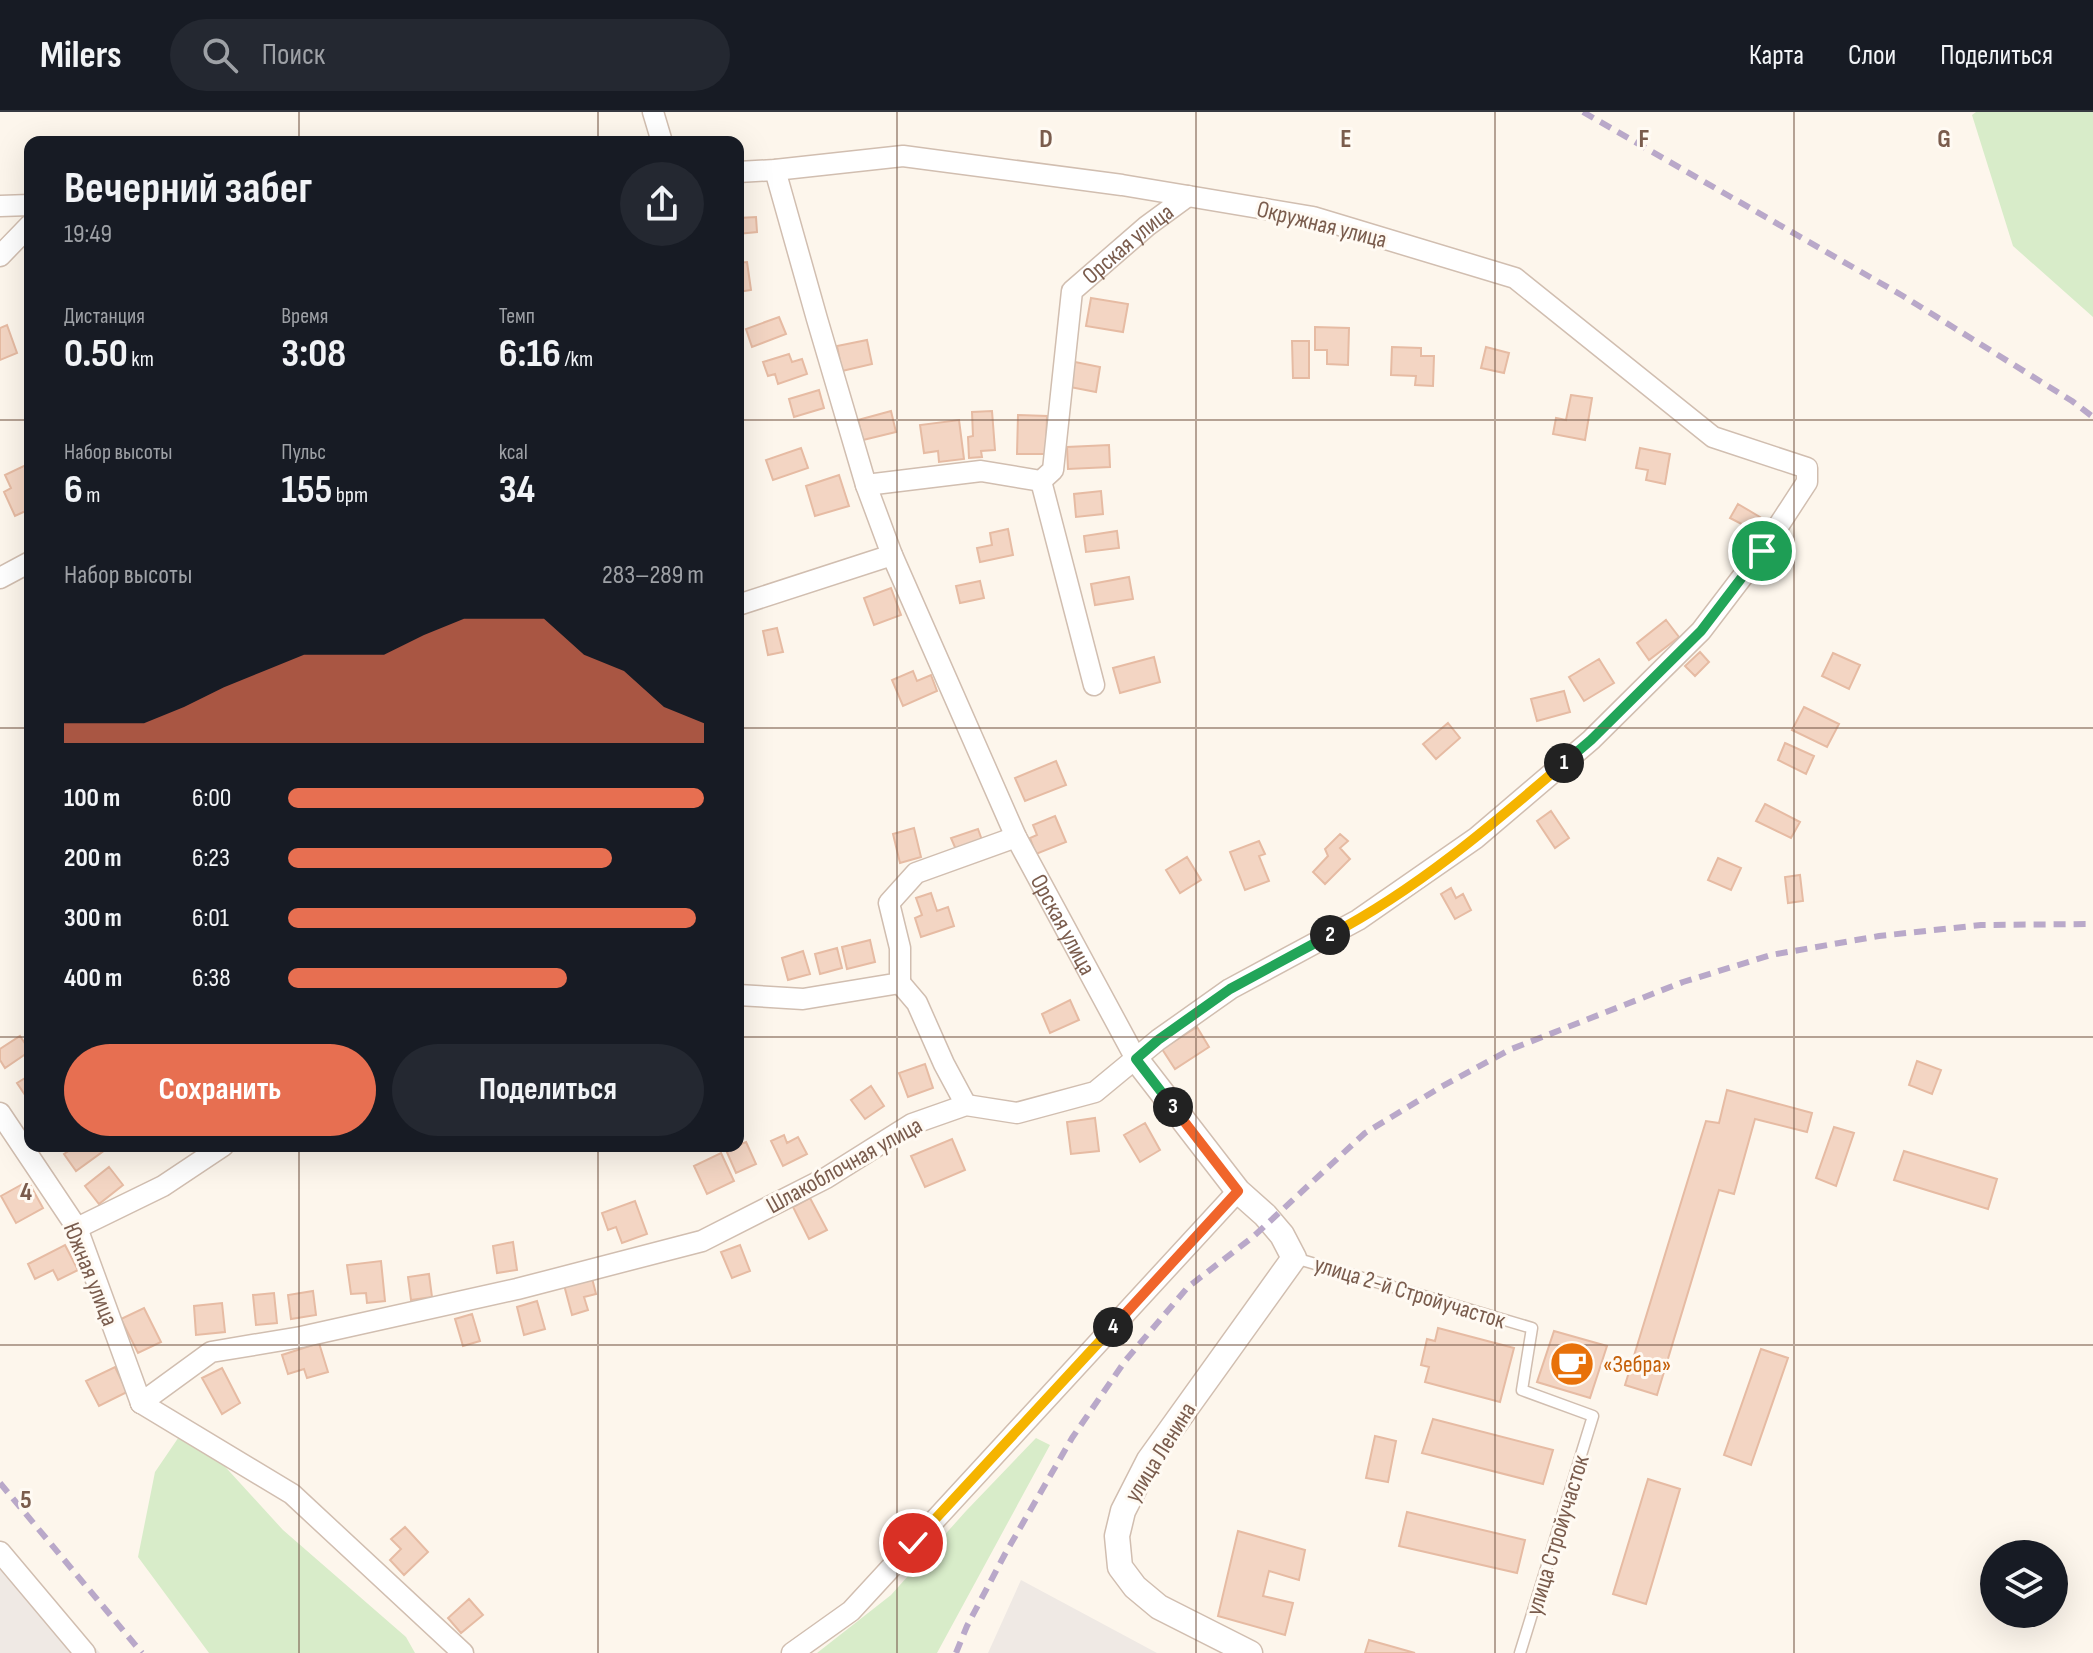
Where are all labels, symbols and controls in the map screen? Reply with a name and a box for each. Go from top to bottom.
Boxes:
search box [170,19,730,91]
text: Milers [40,33,122,78]
icon: search [198,33,242,77]
text: Поиск [262,37,325,73]
text: Карта [1749,39,1804,72]
text: Слои [1848,39,1896,72]
text: Поделиться [1940,39,2053,72]
text: D [1039,124,1053,155]
text: E [1340,124,1352,155]
text: F [1639,124,1650,155]
text: G [1937,124,1951,155]
text: Вечерний забег [64,162,312,215]
button: share [620,162,704,246]
street label: Окружная улица [1254,194,1390,255]
street label: Орская улица [1076,198,1179,291]
text: 19:49 [64,219,112,250]
text: Дистанция [64,303,145,330]
text: Время [281,303,328,330]
text: Темп [499,303,535,330]
text: 0.50 [64,330,128,378]
text: 3:08 [281,330,346,378]
text: 6:16 [499,330,561,378]
text: km [128,346,154,373]
text: /km [561,346,593,373]
text: Набор высоты [64,439,173,466]
text: Пульс [281,439,326,466]
text: kcal [499,439,528,466]
text: 6 [64,466,83,514]
text: 155 [281,466,332,514]
text: 34 [499,466,535,514]
text: m [83,482,100,509]
text: bpm [332,482,368,509]
pin [1728,517,1796,585]
icon: arrive [1740,529,1784,573]
text: Набор высоты [64,560,192,591]
text: 283–289 m [602,560,704,591]
pin: 1 [1544,743,1584,783]
text: 1 [1560,749,1568,776]
text: 100 m [64,783,120,814]
text: 6:00 [192,783,231,814]
text: 200 m [64,843,121,874]
text: 6:23 [192,843,230,874]
street label: Орская улица [1024,869,1102,980]
text: 300 m [64,903,122,934]
text: 6:01 [192,903,229,934]
pin: 2 [1310,915,1350,955]
text: 2 [1325,921,1335,948]
text: 400 m [64,963,122,994]
text: 6:38 [192,963,231,994]
button: Сохранить [64,1044,376,1136]
button: Поделиться [392,1044,704,1136]
pin: 3 [1153,1087,1193,1127]
text: 3 [1168,1093,1178,1120]
street label: Шлакоблочная улица [761,1111,927,1220]
text: 4 [20,1177,32,1208]
street label: Южная улица [57,1218,124,1330]
street label: улица 2-й Стройучасток [1311,1250,1510,1336]
pin: 4 [1093,1307,1133,1347]
text: 4 [1108,1313,1118,1340]
cafe icon: «Зебра» [1548,1340,1596,1388]
place label: «Зебра» [1603,1350,1671,1379]
street label: улица Ленина [1118,1397,1202,1508]
street label: улица Стройучасток [1519,1451,1596,1619]
text: 5 [20,1485,32,1516]
pin [879,1509,947,1577]
icon: check [891,1521,935,1565]
map controls [1980,1540,2068,1628]
button: layers [1980,1540,2068,1628]

